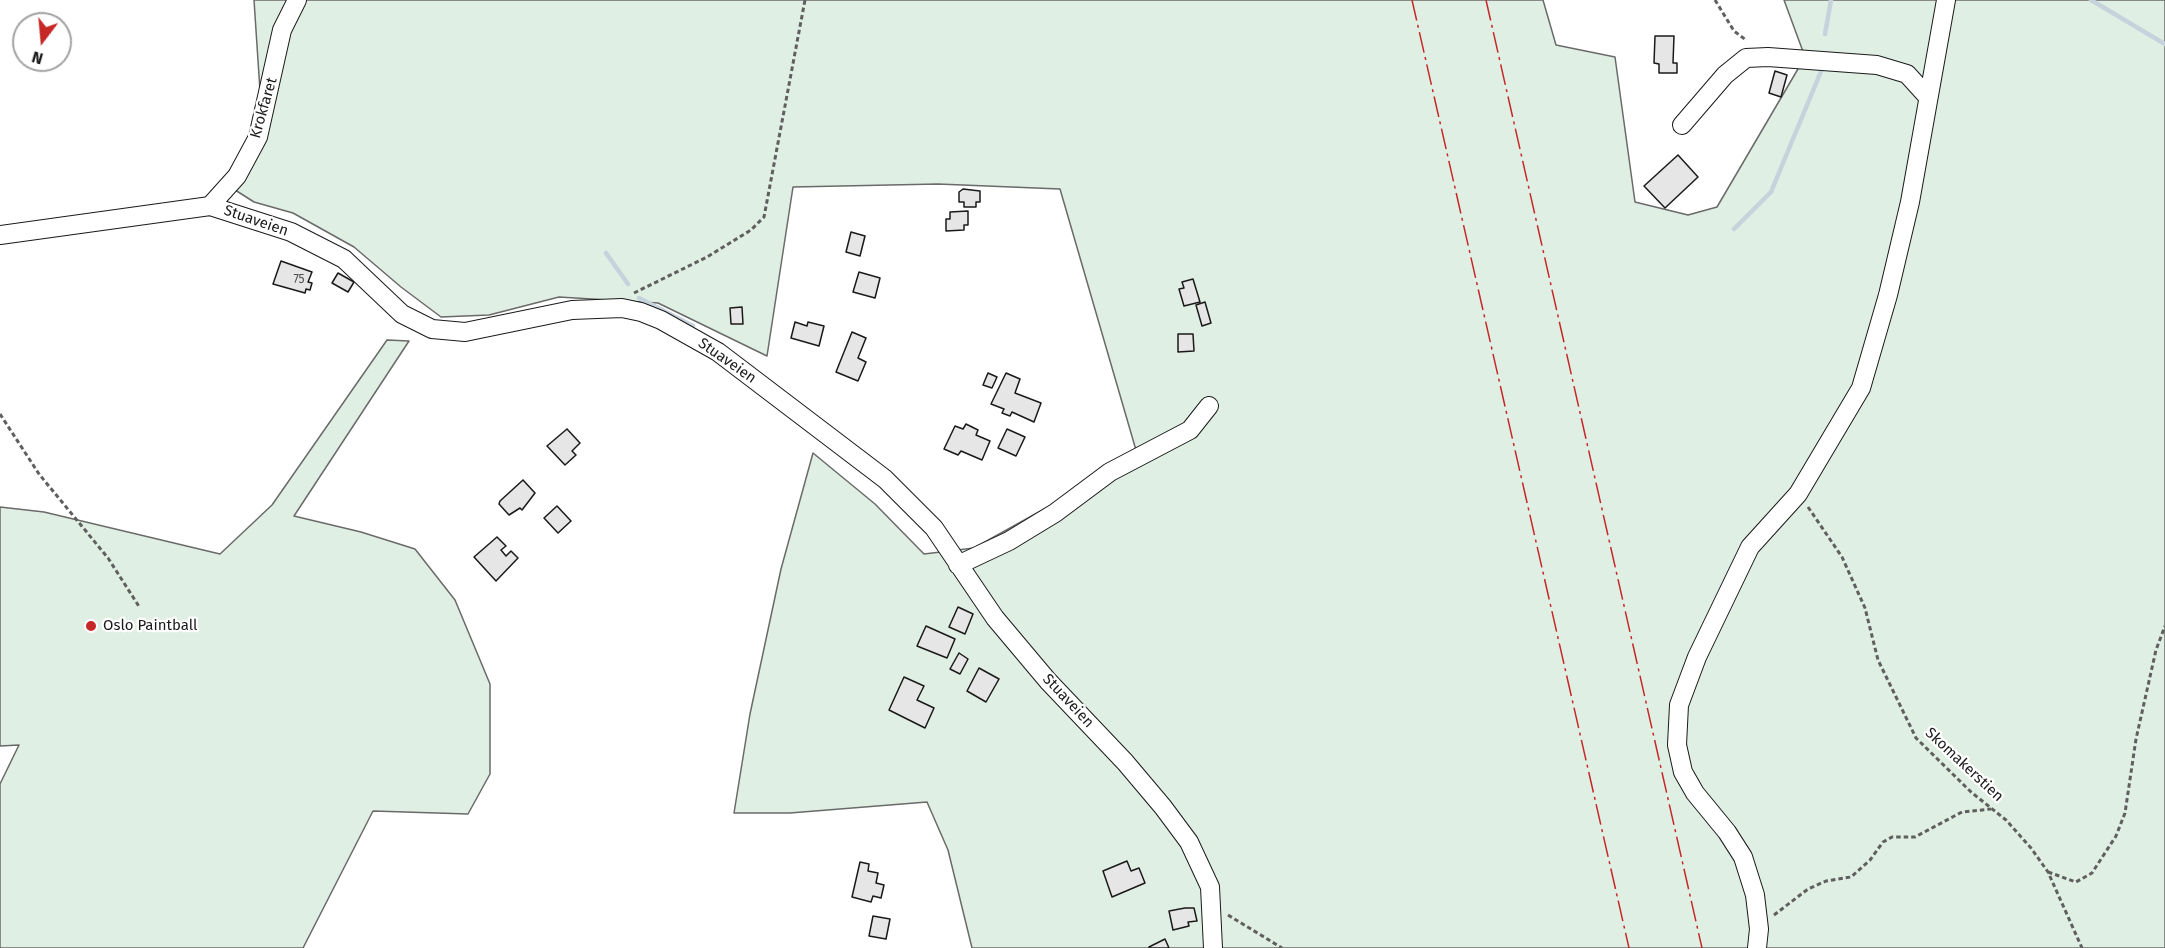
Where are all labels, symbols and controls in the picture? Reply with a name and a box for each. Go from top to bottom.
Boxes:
north arrow [12,12,72,72]
text: N [30,47,45,68]
street label: Krokfaret [247,76,281,140]
street label: Stuaveien [221,202,291,240]
house number: 75 [293,273,305,287]
street label: Stuaveien [694,334,760,388]
place label: Oslo Paintball [103,617,197,635]
marker: Oslo Paintball [84,619,98,633]
street label: Stuaveien [1039,670,1097,732]
street label: Skomakerstien [1921,724,2007,806]

